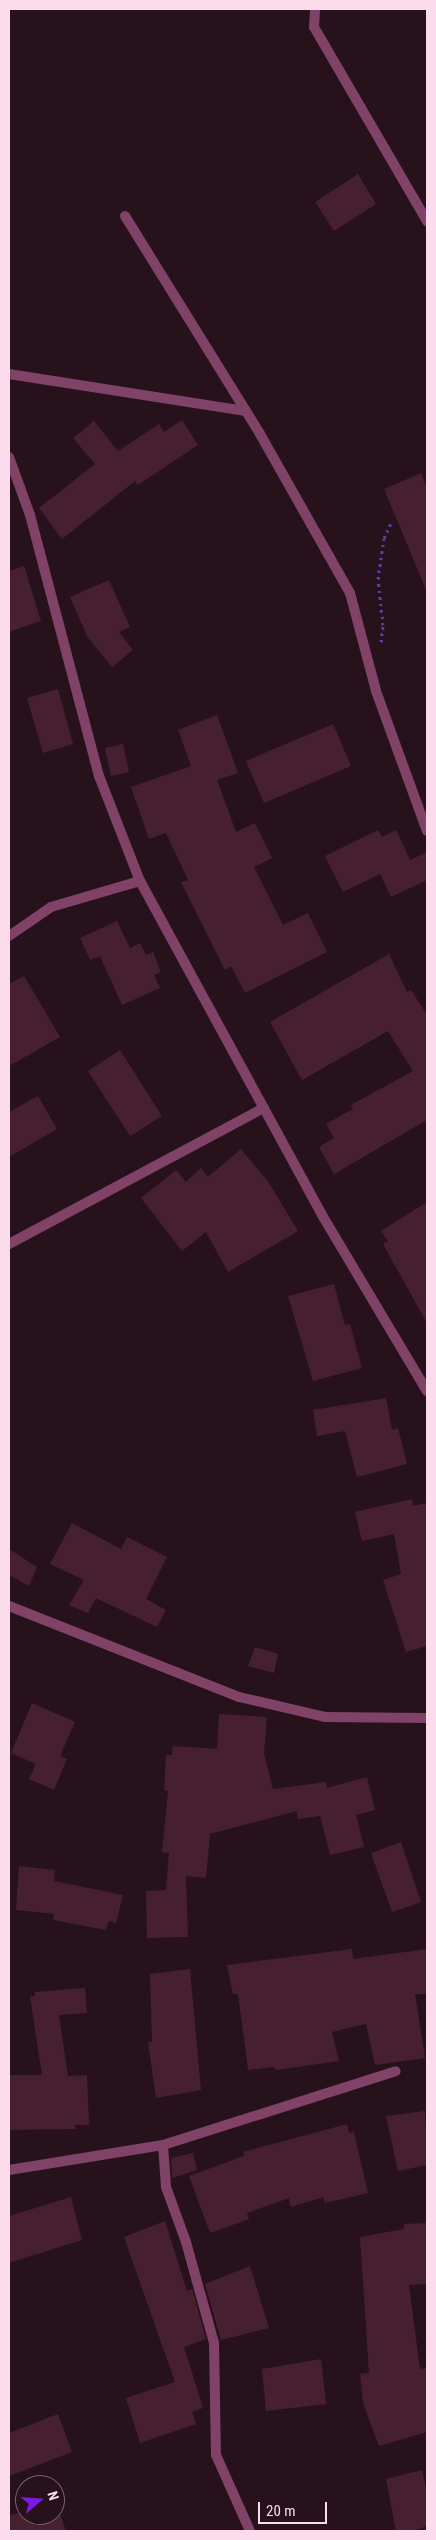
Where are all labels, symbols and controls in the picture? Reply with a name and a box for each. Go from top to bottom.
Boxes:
north arrow [15,2475,65,2525]
text: N [44,2489,62,2502]
scale bar [261,2492,330,2524]
text: 20 m [266,2502,296,2520]

